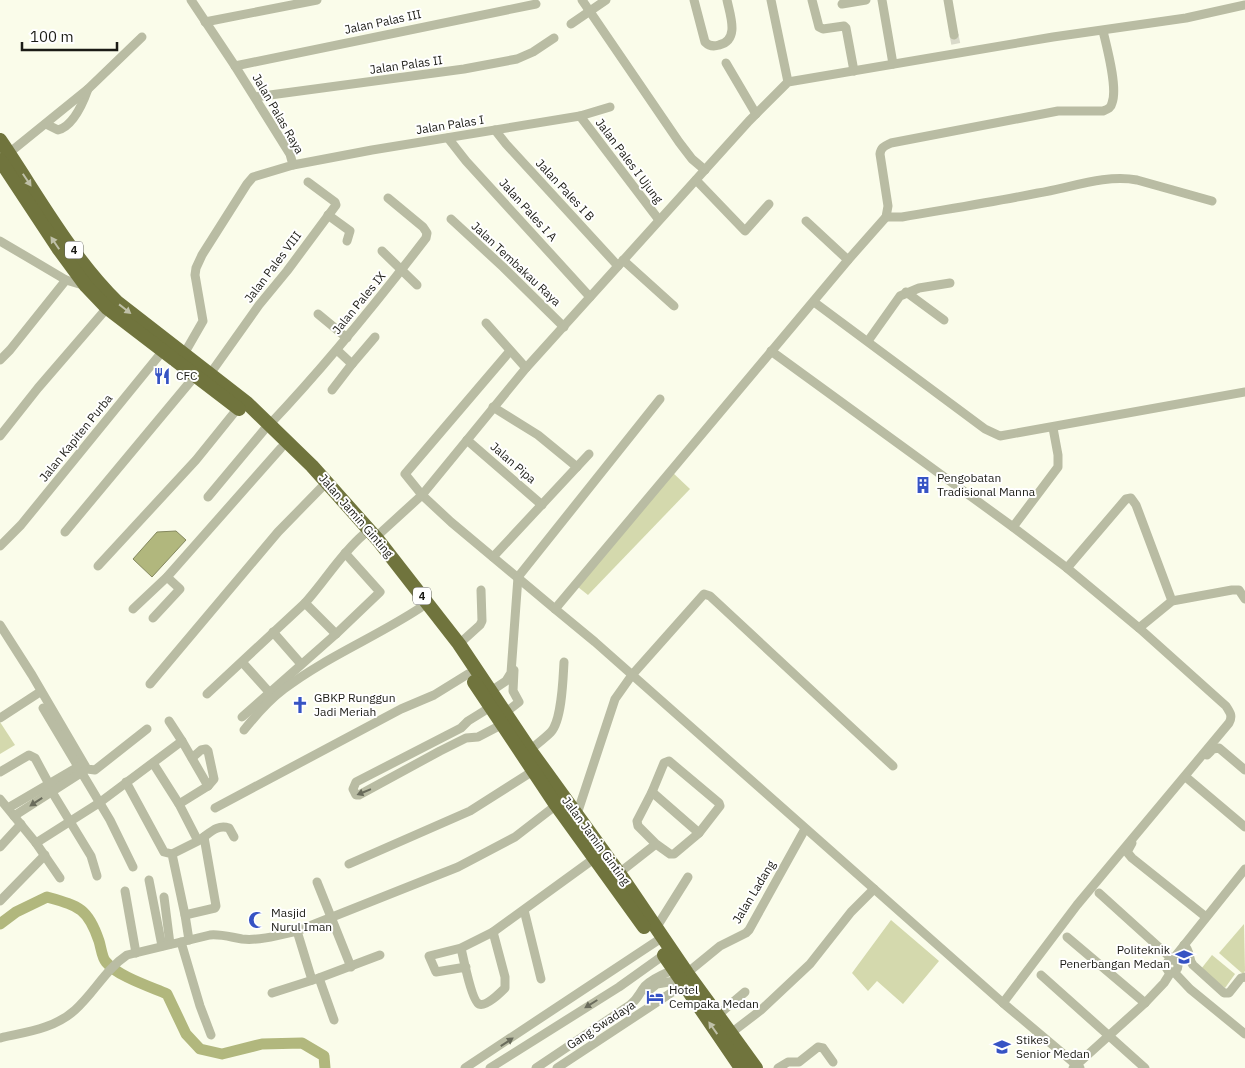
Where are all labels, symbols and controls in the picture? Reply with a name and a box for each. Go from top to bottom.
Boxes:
street label: Jalan Palas III [343,6,423,37]
scale bar [22,20,118,52]
text: 100 m [30,27,74,46]
street label: Jalan Palas II [369,52,443,77]
street label: Jalan Palas Raya [249,71,308,157]
street label: Jalan Palas I [415,112,485,137]
street label: Jalan Pales I Ujung [593,115,667,207]
street label: Jalan Pales I B [533,156,598,224]
one-way arrow [22,173,32,187]
street label: Jalan Pales I A [496,175,561,244]
street label: Jalan Tembakau Raya [469,218,565,309]
street label: Jalan Pales VIII [241,228,304,305]
one-way arrow [50,237,60,250]
road number: 4 [65,242,83,258]
street label: Jalan Pales IX [329,268,389,337]
one-way arrow [118,303,131,314]
restaurant icon: CFC [152,366,172,386]
place label: CFC [176,368,198,383]
street label: Jalan Kapiten Purba [36,391,116,484]
street label: Jalan Pipa [487,439,540,487]
place label: Pengobatan Tradisional Manna [937,470,1036,499]
street label: Jalan Jamin Ginting [316,471,397,561]
building icon: Pengobatan Tradisional Manna [913,475,933,495]
road number: 4 [413,588,431,604]
place label: GBKP Runggun Jadi Meriah [314,690,395,719]
church icon: GBKP Runggun Jadi Meriah [290,695,310,715]
one-way arrow [357,788,371,796]
street label: Jalan Jamin Ginting [559,793,634,889]
one-way arrow [29,797,42,807]
street label: Jalan Ladang [729,857,779,926]
place label: Masjid Nurul Iman [271,905,332,934]
mosque icon: Masjid Nurul Iman [247,910,267,930]
place label: Politeknik Penerbangan Medan [1060,942,1171,971]
school or university icon: Politeknik Penerbangan Medan [1174,947,1194,967]
place label: Hotel Cempaka Medan [669,982,759,1011]
hotel icon: Hotel Cempaka Medan [645,987,665,1007]
street label: Gang Swadaya [564,997,638,1052]
one-way arrow [584,1000,597,1009]
one-way arrow [708,1021,718,1035]
place label: Stikes Senior Medan [1016,1032,1090,1061]
one-way arrow [500,1037,513,1047]
school or university icon: Stikes Senior Medan [992,1037,1012,1057]

